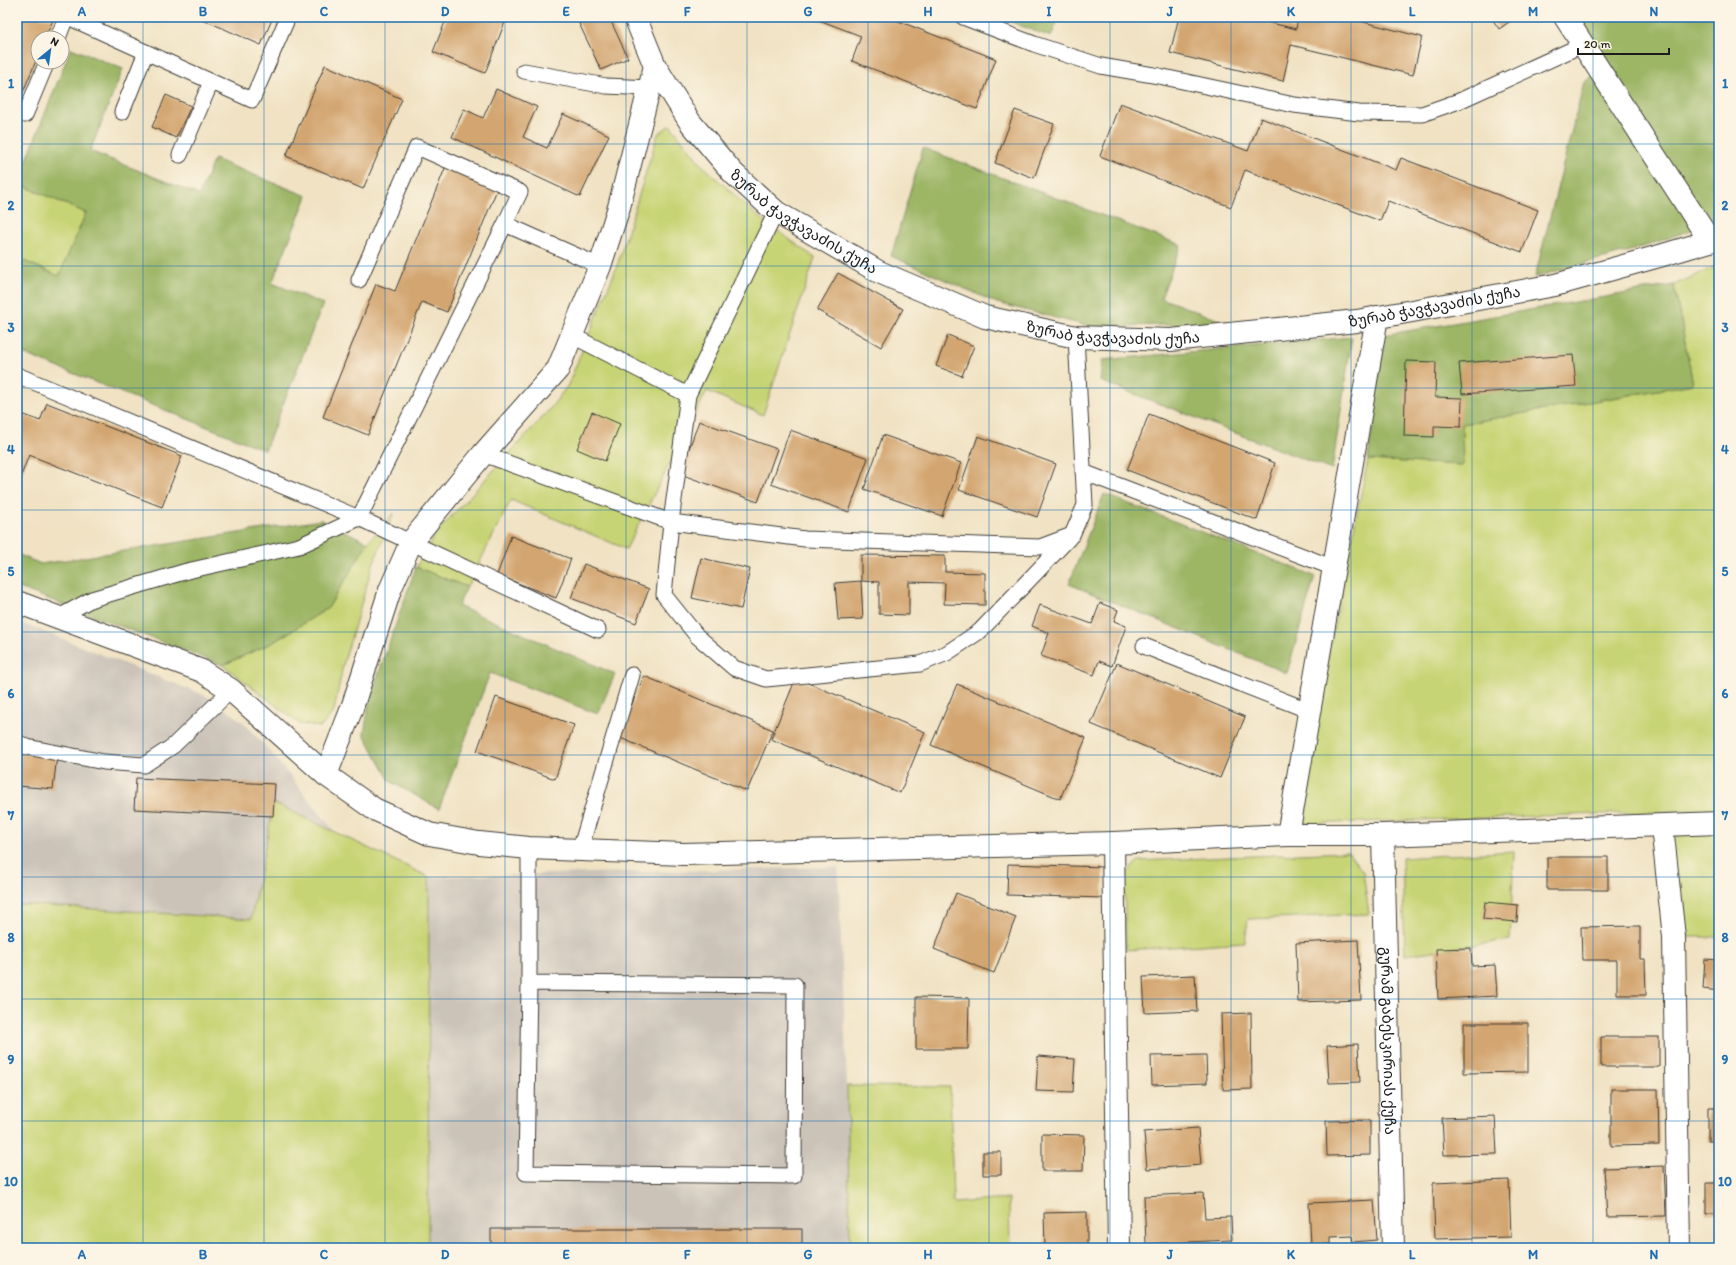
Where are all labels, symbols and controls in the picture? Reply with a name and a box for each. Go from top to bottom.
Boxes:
text: A [77,4,87,19]
text: B [199,4,208,19]
text: C [320,4,329,19]
text: D [441,4,450,19]
text: E [562,4,570,19]
text: F [684,4,691,19]
text: G [804,4,813,19]
text: H [924,4,933,19]
text: I [1047,4,1052,19]
text: J [1166,4,1174,19]
text: K [1287,4,1296,19]
text: L [1409,4,1416,19]
text: M [1528,4,1538,19]
text: N [1650,4,1659,19]
north arrow [30,30,70,70]
scale bar [1578,30,1669,56]
text: N [48,34,61,49]
text: 20 m [1584,37,1611,51]
text: 1 [8,76,14,91]
text: 1 [1722,76,1728,91]
street label: ზურაბ ჭავჭავაძის ქუჩა [726,166,880,278]
text: 2 [8,198,15,213]
text: 2 [1722,198,1729,213]
street label: ზურაბ ჭავჭავაძის ქუჩა [1348,282,1522,331]
street label: ზურაბ ჭავჭავაძის ქუჩა [1025,317,1201,349]
text: 3 [7,320,15,335]
text: 3 [1721,320,1729,335]
text: 4 [7,442,15,457]
text: 4 [1721,442,1729,457]
text: 5 [8,564,15,579]
text: 5 [1722,564,1729,579]
text: 6 [8,686,15,701]
text: 6 [1722,686,1729,701]
text: 7 [7,808,15,823]
text: 7 [1721,808,1729,823]
text: 8 [7,930,15,945]
text: 8 [1721,930,1729,945]
street label: გურამ გაბესკირიას ქუჩა [1377,947,1399,1135]
text: 9 [8,1052,15,1067]
text: 9 [1722,1052,1729,1067]
text: 10 [4,1174,18,1189]
text: 10 [1718,1174,1732,1189]
text: A [77,1247,87,1262]
text: B [199,1247,208,1262]
text: C [320,1247,329,1262]
text: D [441,1247,450,1262]
text: E [562,1247,570,1262]
text: F [684,1247,691,1262]
text: G [804,1247,813,1262]
text: H [924,1247,933,1262]
text: I [1047,1247,1052,1262]
text: J [1166,1247,1174,1262]
text: K [1287,1247,1296,1262]
text: L [1409,1247,1416,1262]
text: M [1528,1247,1538,1262]
text: N [1650,1247,1659,1262]

